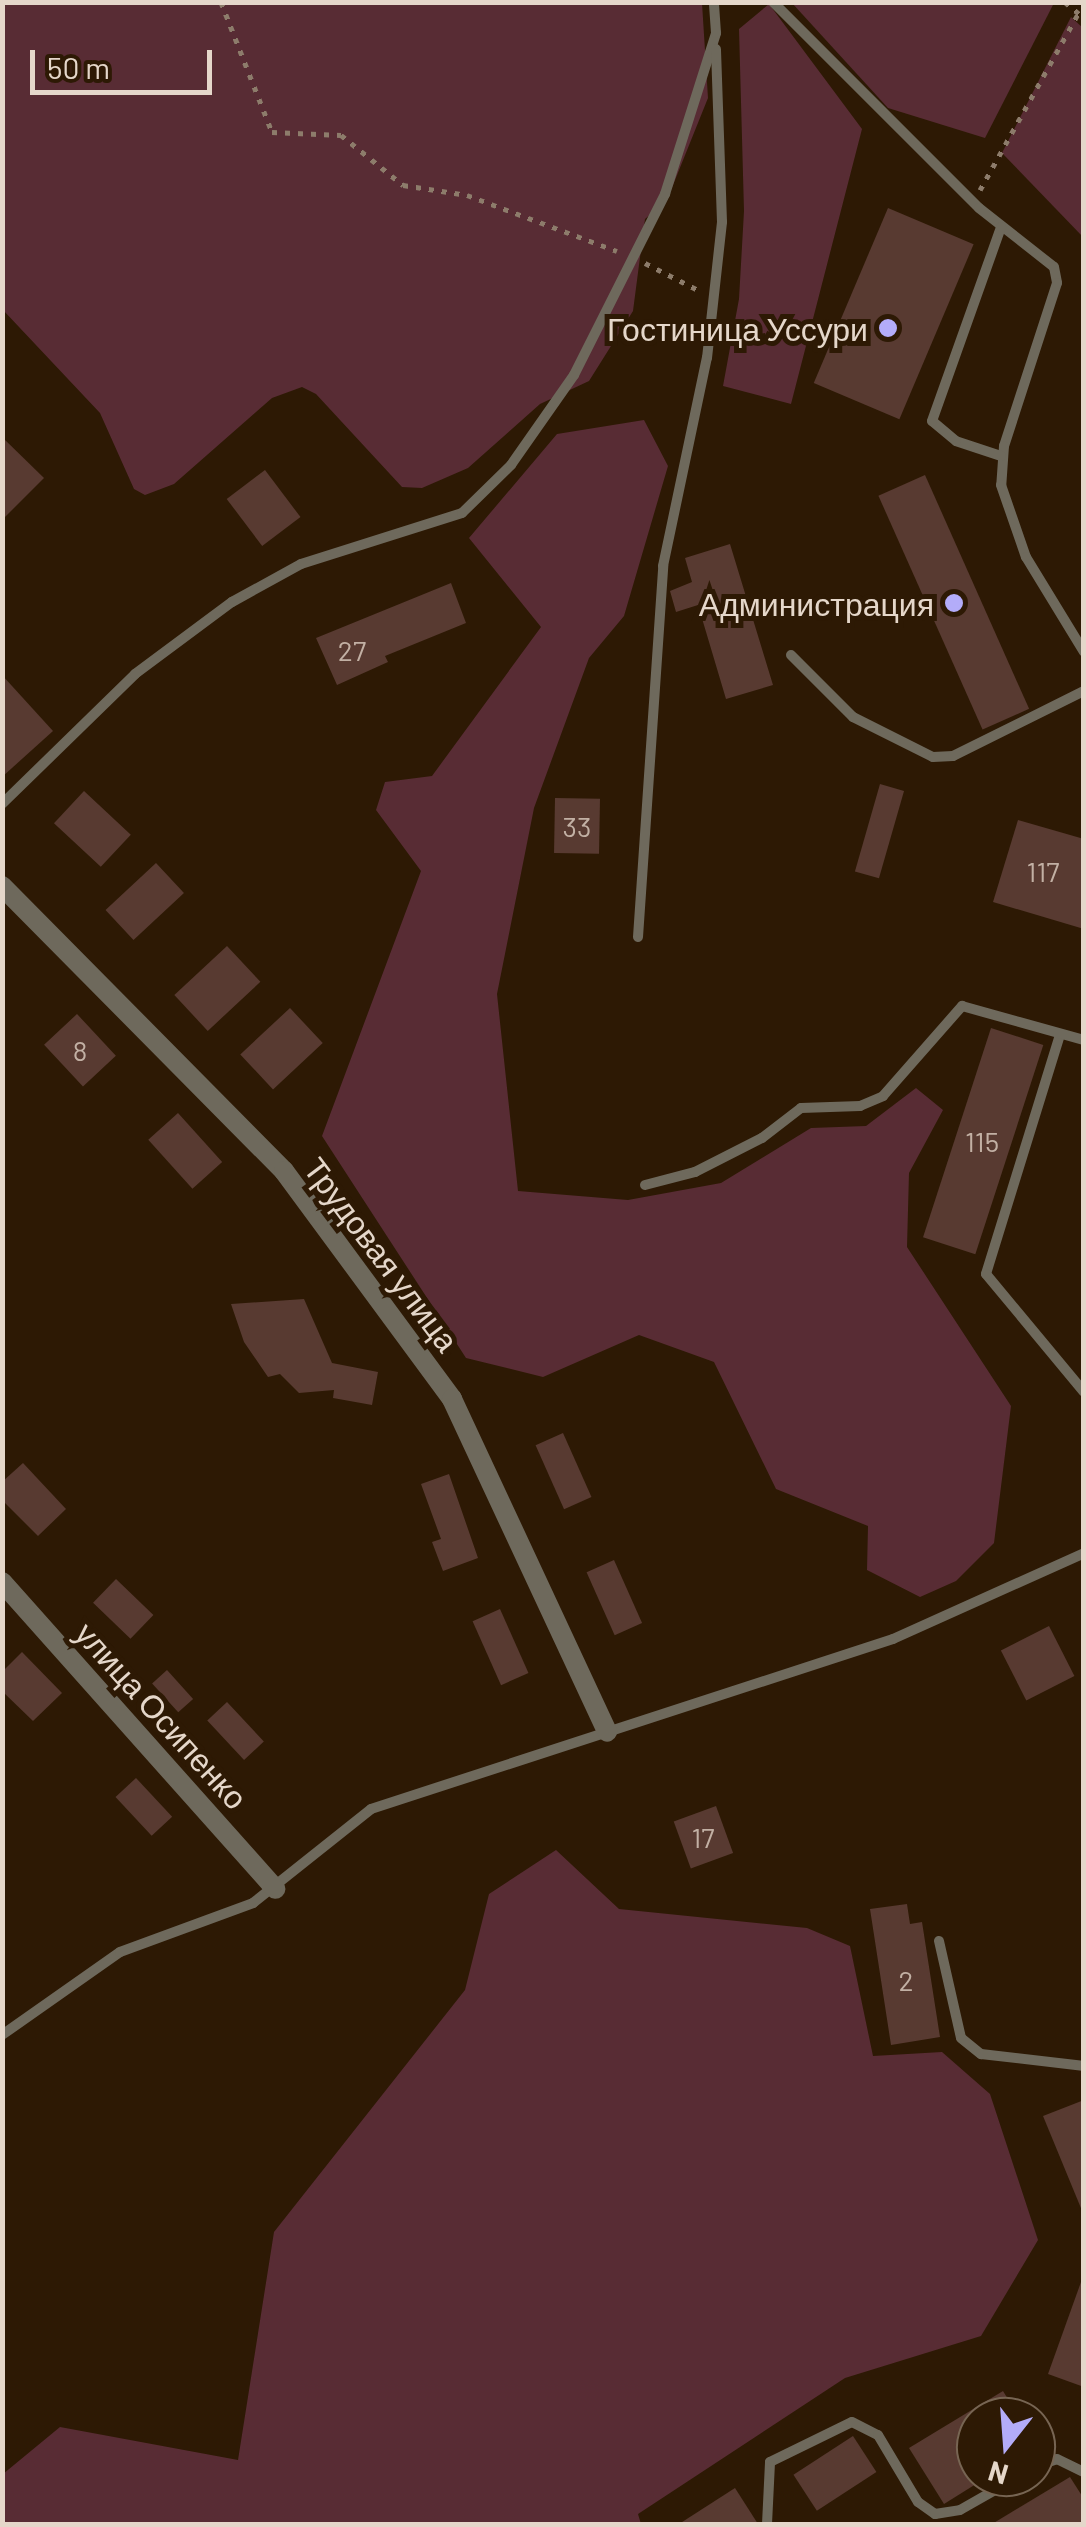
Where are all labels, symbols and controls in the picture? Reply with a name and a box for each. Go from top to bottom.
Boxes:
scale bar [35,30,218,92]
text: 50 m [47,49,110,85]
place label: Гостиница Уссури [607,309,868,347]
marker: Гостиница Уссури [877,317,899,339]
place label: Администрация [699,584,934,622]
marker: Администрация [943,592,965,614]
house number: 27 [338,633,366,667]
house number: 33 [563,809,591,843]
house number: 117 [1027,854,1059,888]
house number: 8 [73,1033,87,1067]
house number: 115 [965,1124,999,1158]
street label: Трудовая улица [297,1150,467,1358]
street label: улица Осипенко [68,1614,256,1816]
house number: 17 [691,1820,715,1854]
house number: 2 [898,1963,914,1997]
north arrow [956,2397,1056,2497]
text: N [984,2455,1012,2493]

